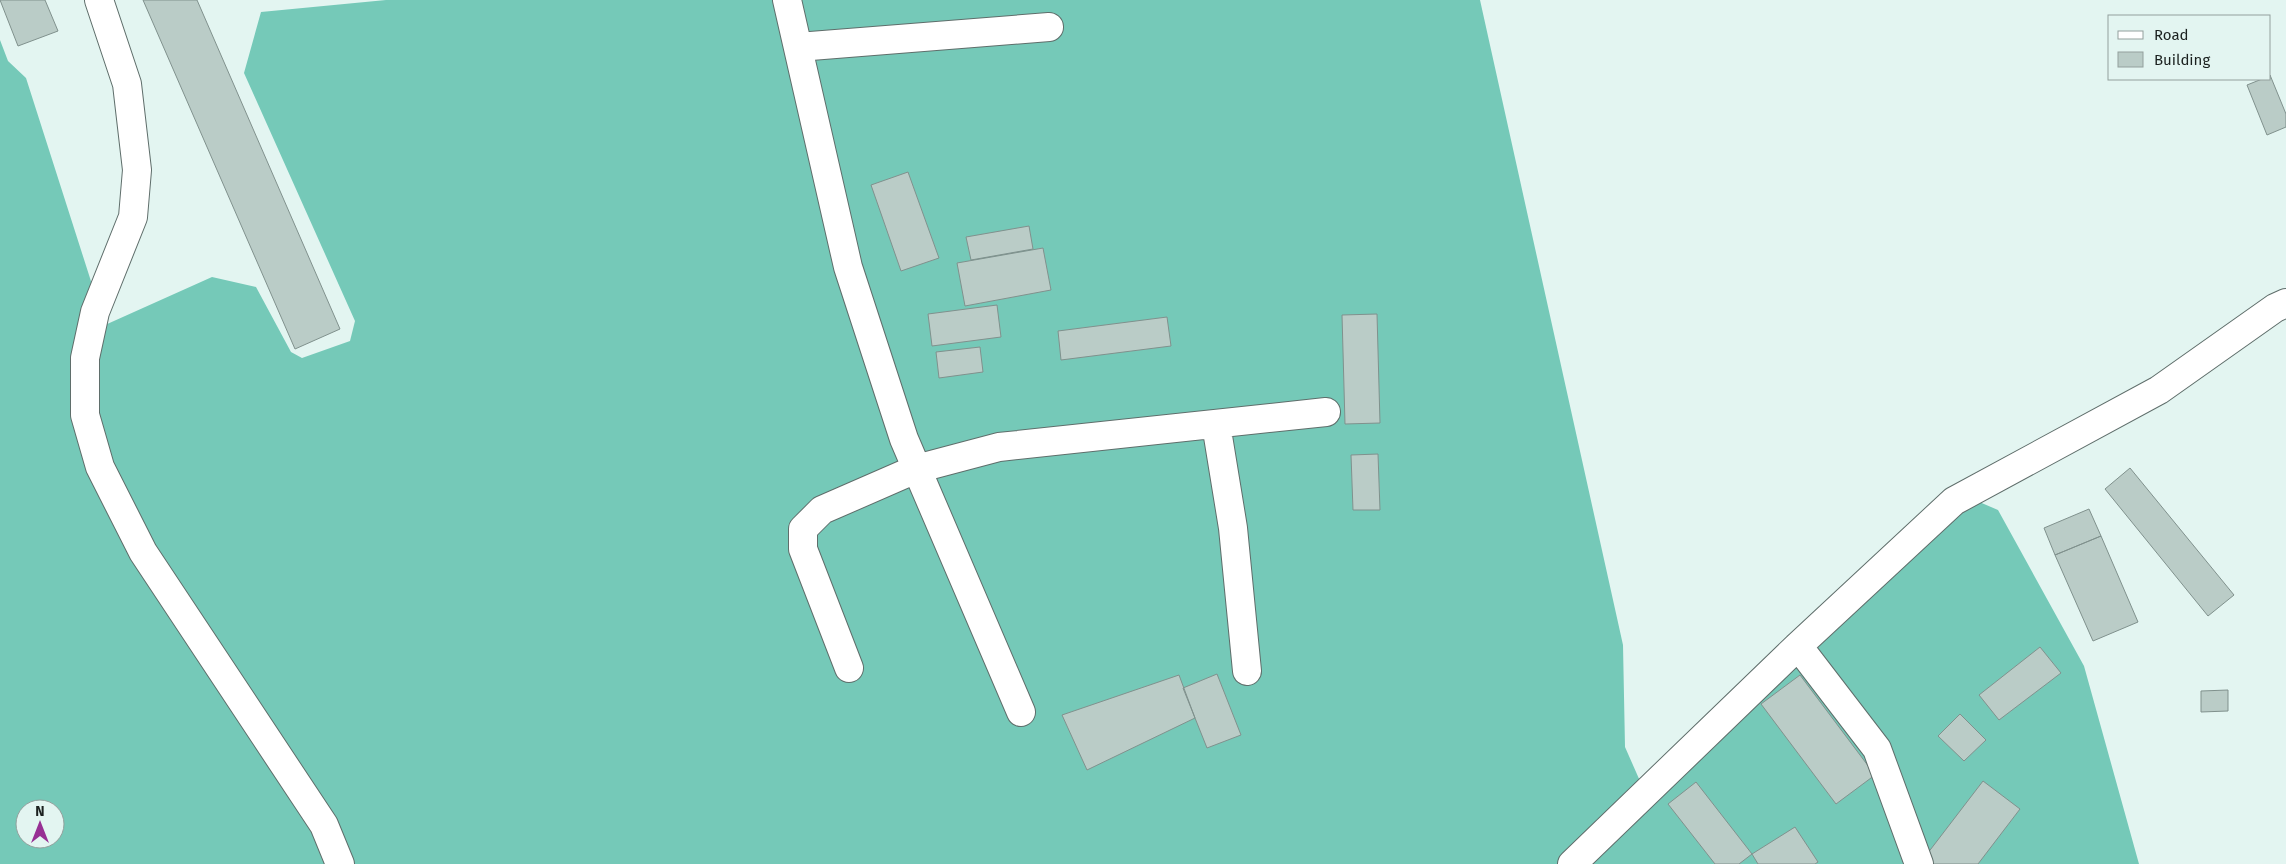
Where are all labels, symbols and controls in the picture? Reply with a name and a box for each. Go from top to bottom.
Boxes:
legend [2108,15,2271,80]
text: Road [2154,26,2189,44]
text: Building [2154,51,2210,69]
north arrow [15,799,65,849]
text: N [35,803,45,820]

